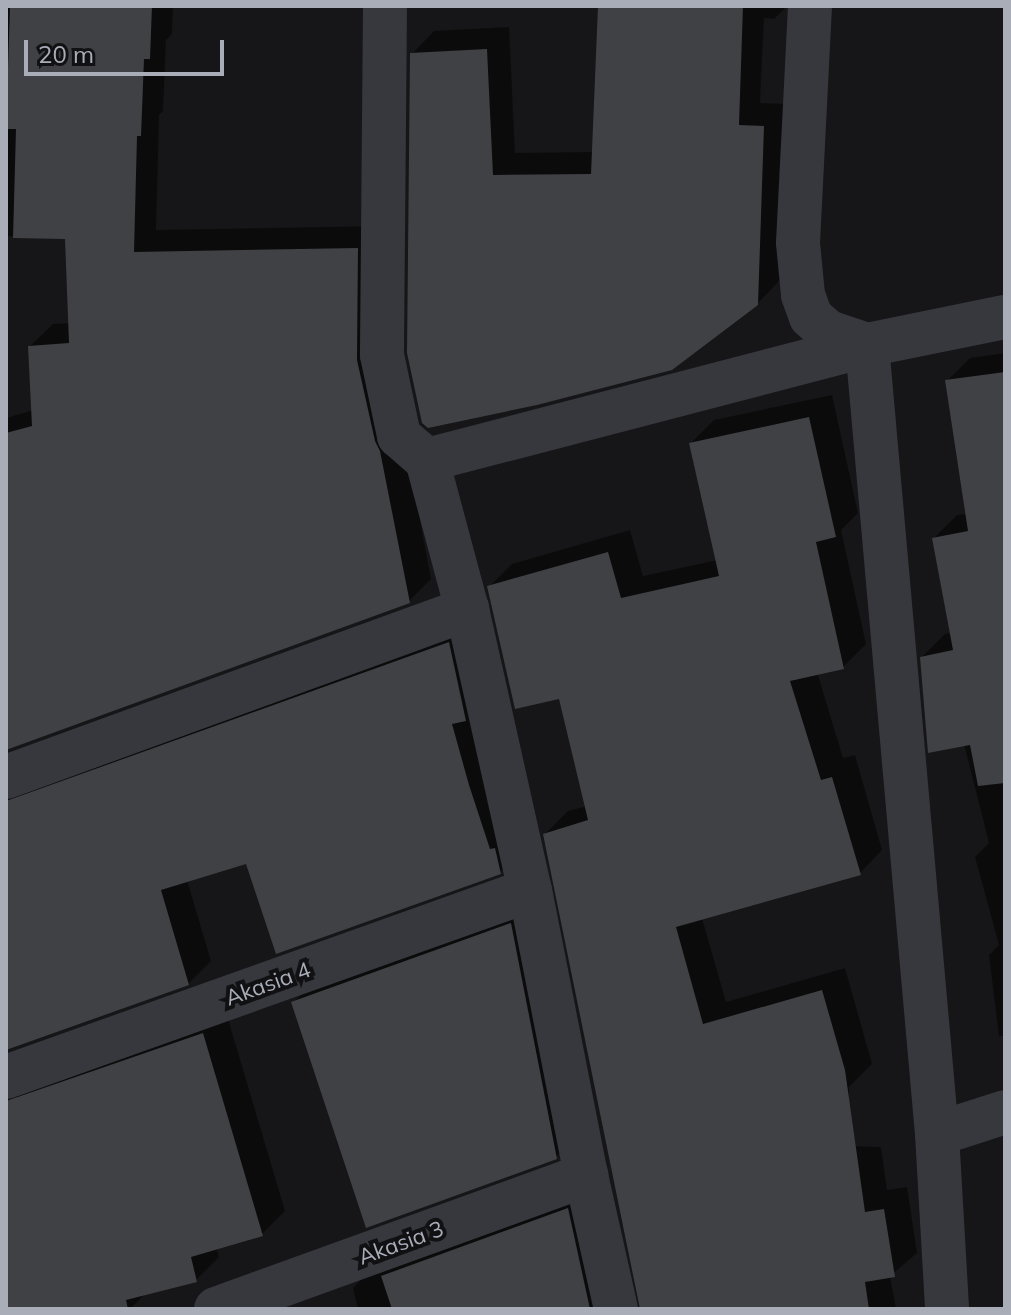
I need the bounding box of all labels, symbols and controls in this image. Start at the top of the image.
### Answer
scale bar [28,24,228,74]
text: 20 m [38,39,94,69]
street label: Akasia 4 [222,956,314,1012]
street label: Akasia 3 [355,1215,447,1271]

